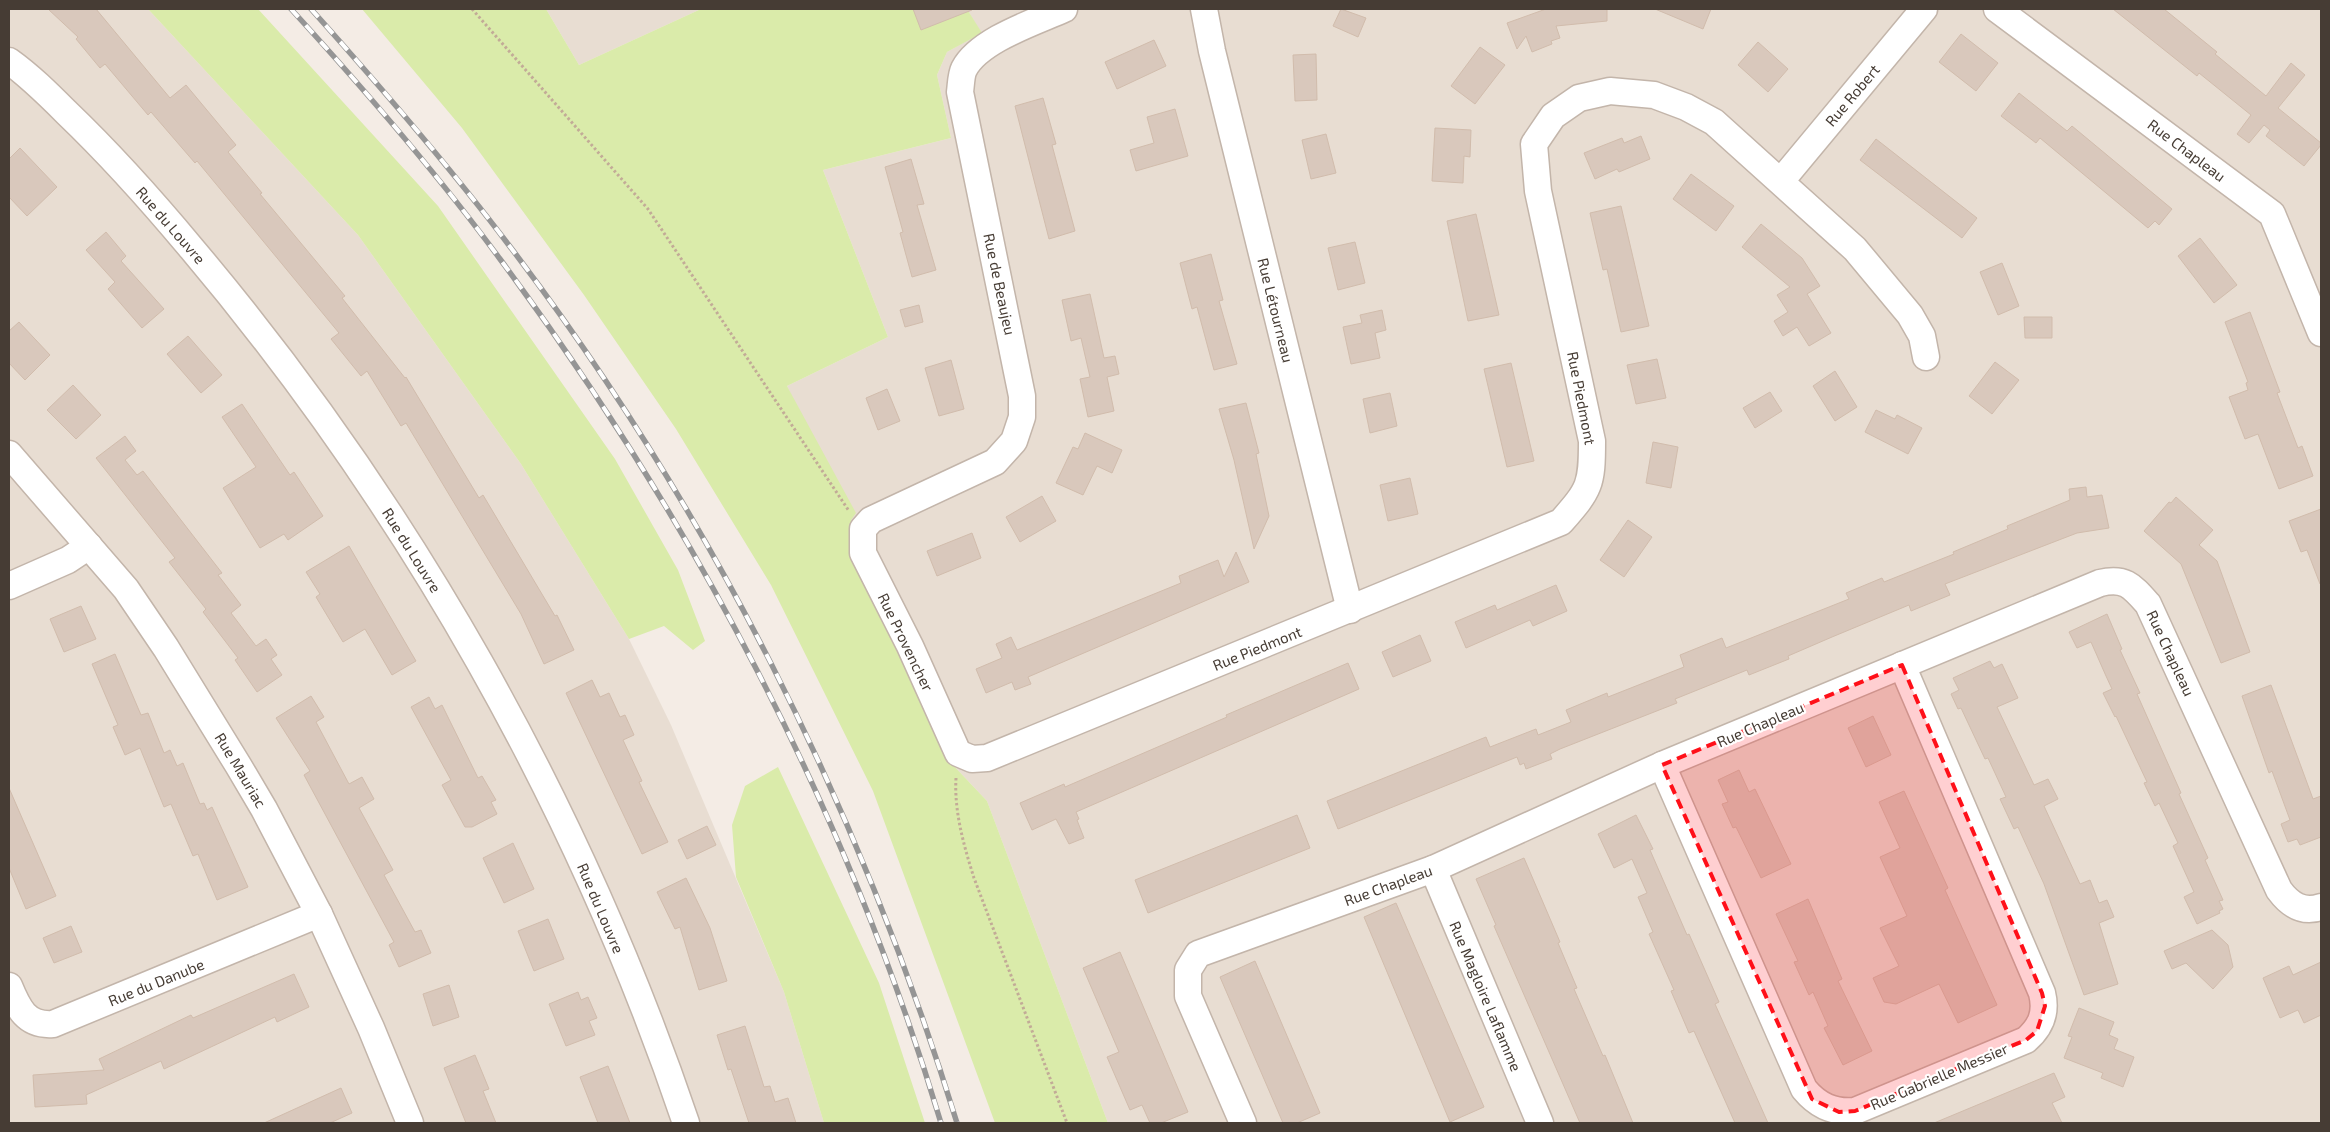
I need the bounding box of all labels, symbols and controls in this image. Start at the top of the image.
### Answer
street label: Rue Robert [1821,60,1883,130]
street label: Rue Chapleau [2145,115,2229,185]
street label: Rue du Louvre [133,183,209,267]
street label: Rue de Beaujeu [979,231,1020,337]
street label: Rue Létourneau [1254,256,1298,364]
street label: Rue Piedmont [1564,350,1600,446]
street label: Rue du Louvre [379,504,445,596]
street label: Rue Provencher [874,590,938,694]
street label: Rue Chapleau [2143,607,2199,699]
street label: Rue Piedmont [1210,622,1304,674]
street label: Rue Chapleau [1714,698,1806,750]
street label: Rue Mauriac [212,729,270,811]
street label: Rue du Louvre [574,860,628,956]
street label: Rue Chapleau [1341,861,1435,909]
street label: Rue Magloire Laflamme [1446,918,1526,1074]
street label: Rue du Danube [105,955,207,1009]
street label: Rue Gabrielle Messier [1867,1039,2011,1113]

